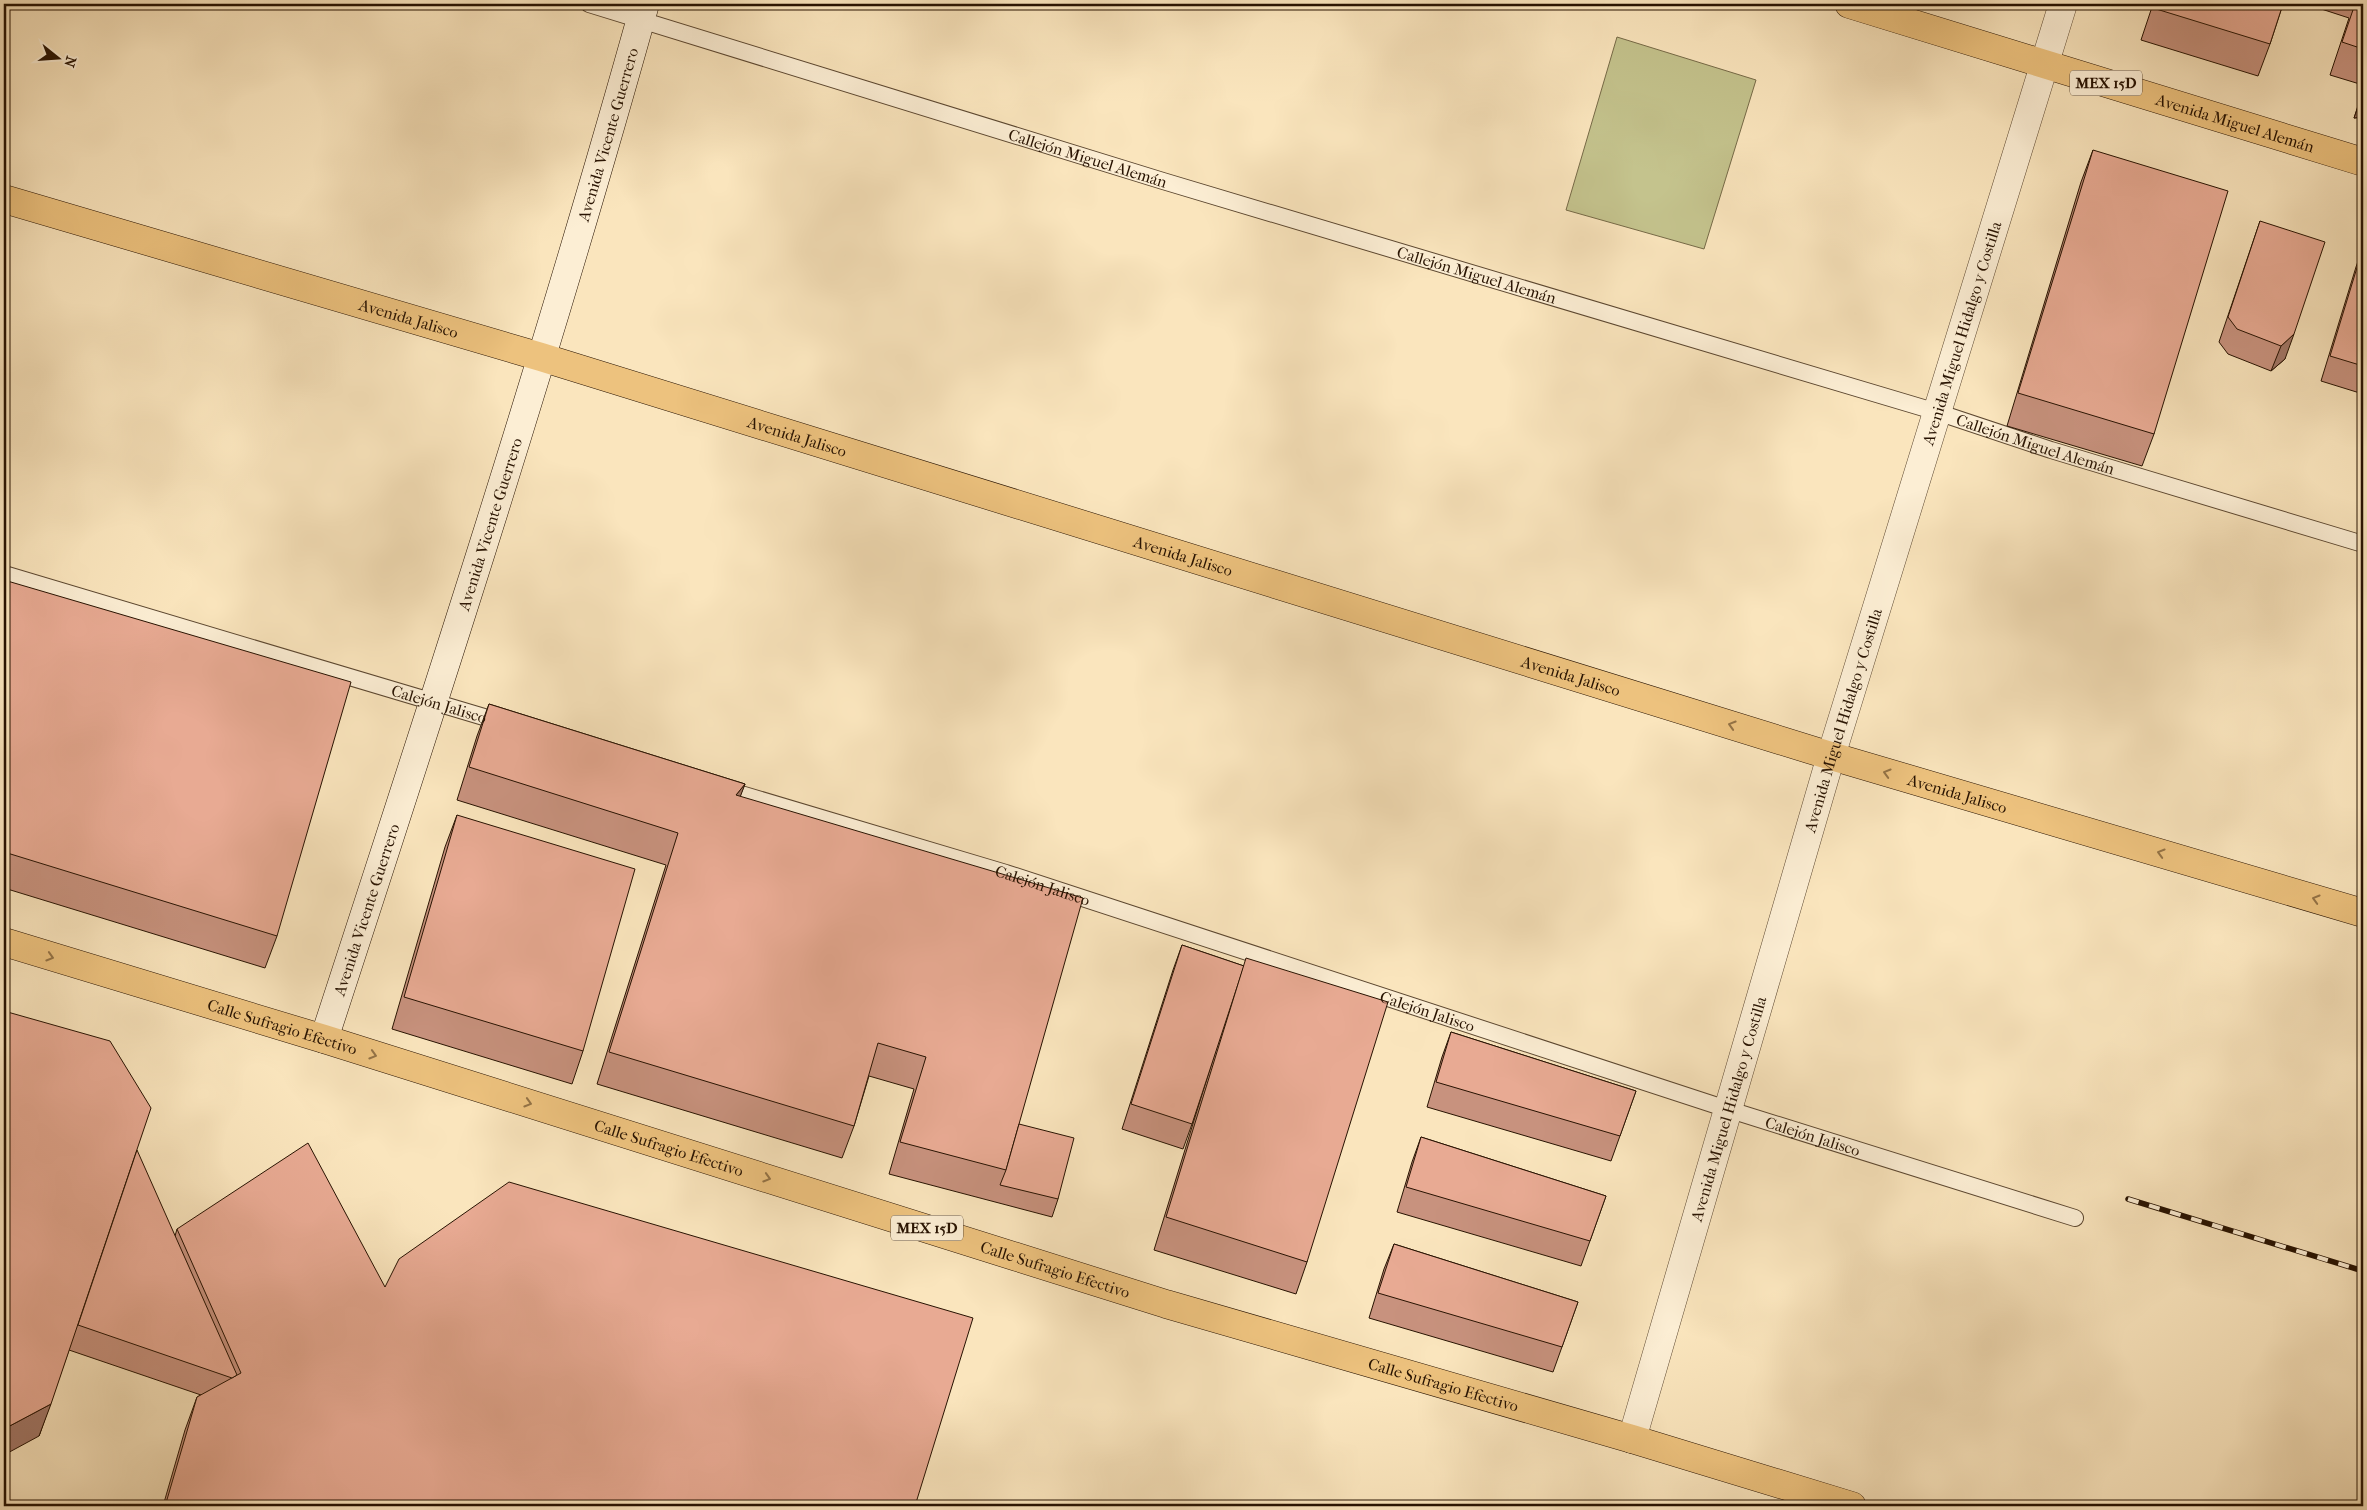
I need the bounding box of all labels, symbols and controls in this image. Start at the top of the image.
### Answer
north arrow [32,32,82,82]
street label: Avenida Vicente Guerrero [574,46,642,225]
text: N [60,54,80,70]
road number: MEX 15D [2070,70,2142,96]
street label: Avenida Miguel Alemán [2153,90,2317,157]
street label: Callejón Miguel Alemán [1006,125,1170,192]
street label: Avenida Miguel Hidalgo y Costilla [1918,218,2006,448]
street label: Callejón Miguel Alemán [1395,242,1559,308]
street label: Avenida Jalisco [356,295,461,342]
street label: Callejón Miguel Alemán [1954,410,2117,479]
street label: Avenida Jalisco [744,412,849,461]
street label: Avenida Vicente Guerrero [454,436,526,614]
street label: Avenida Jalisco [1130,532,1235,580]
street label: Avenida Miguel Hidalgo y Costilla [1800,605,1886,836]
street label: Avenida Jalisco [1518,652,1623,700]
street label: Calejón Jalisco [389,681,489,727]
one-way arrow [1728,721,1736,731]
one-way arrow [1884,768,1892,778]
street label: Avenida Jalisco [1905,770,2009,817]
street label: Avenida Vicente Guerrero [329,821,403,999]
one-way arrow [2156,848,2165,859]
street label: Calejón Jalisco [993,861,1092,910]
one-way arrow [2313,894,2321,904]
one-way arrow [46,951,54,961]
street label: Calejón Jalisco [1378,987,1477,1036]
street label: Avenida Miguel Hidalgo y Costilla [1687,994,1771,1224]
street label: Calle Sufragio Efectivo [205,995,360,1059]
one-way arrow [369,1049,377,1059]
one-way arrow [524,1098,532,1108]
street label: Calejón Jalisco [1763,1113,1863,1160]
street label: Calle Sufragio Efectivo [592,1116,746,1180]
one-way arrow [762,1173,771,1183]
road number: MEX 15D [891,1216,963,1240]
street label: Calle Sufragio Efectivo [978,1237,1132,1302]
street label: Calle Sufragio Efectivo [1366,1354,1521,1416]

